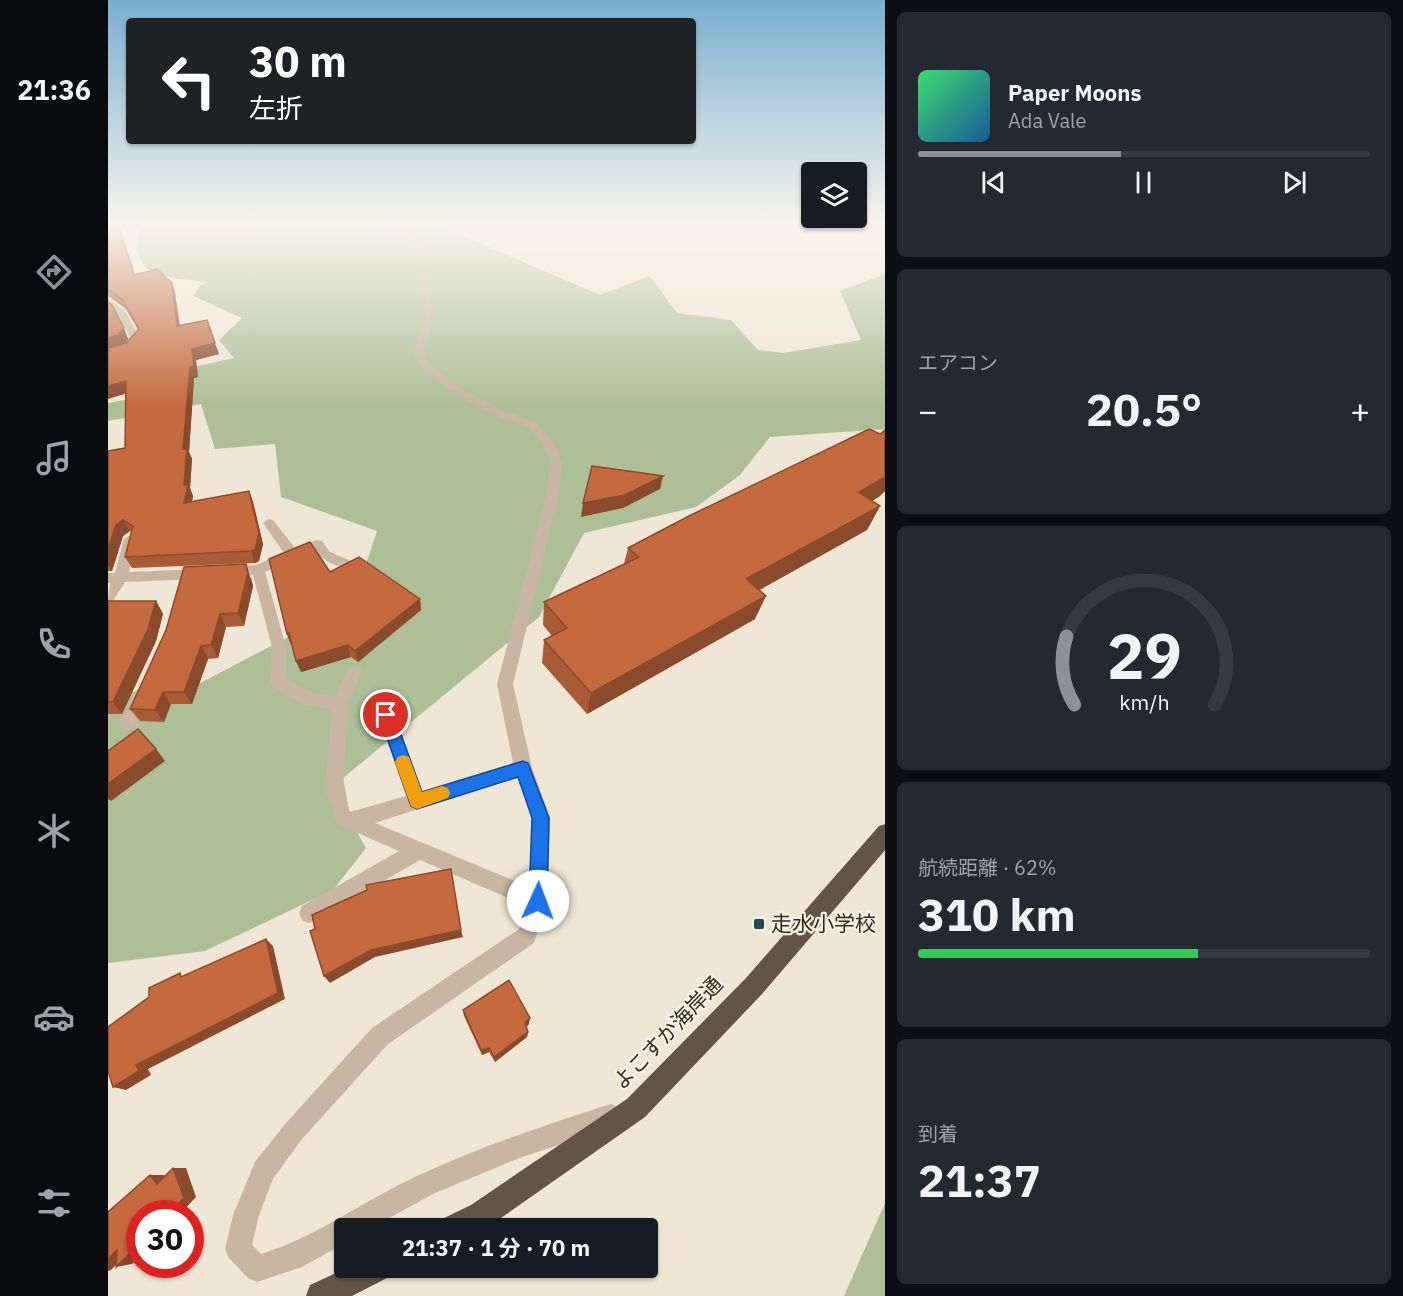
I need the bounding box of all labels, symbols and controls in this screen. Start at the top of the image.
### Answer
text: 30 m [249,34,347,89]
icon: left [150,42,228,120]
text: 21:36 [17,72,91,107]
text: Paper Moons [1008,78,1141,107]
text: 左折 [249,90,303,125]
text: Ada Vale [1008,107,1087,134]
map controls [801,162,867,228]
button: layers [801,162,867,228]
icon: previous [977,166,1010,199]
icon: pause [1127,166,1160,199]
icon: next [1278,166,1311,199]
icon: directions [33,251,75,293]
text: エアコン [918,349,998,376]
text: 20.5° [1086,380,1202,438]
text: − [918,389,938,432]
text: + [1350,389,1370,432]
icon: music [33,437,75,479]
text: 29 [1107,615,1181,696]
icon: phone [33,623,75,665]
text: km/h [1119,688,1169,716]
pin [360,689,411,740]
icon: arrive [369,698,402,731]
icon: climate [33,810,75,852]
text: 航続距離 · 62% [918,854,1057,881]
position arrow [506,869,570,933]
text: 310 km [918,885,1076,943]
place label: 走水小学校 [771,909,876,937]
marker: 走水小学校 [752,917,766,931]
street label: よこすか海岸通 [606,970,728,1095]
icon: car [33,996,75,1038]
text: 到着 [918,1120,958,1147]
text: 21:37 [918,1151,1041,1209]
icon: filters [33,1182,75,1224]
speed limit sign: 30 [126,1200,204,1278]
text: 21:37 · 1 分 · 70 m [402,1233,590,1262]

